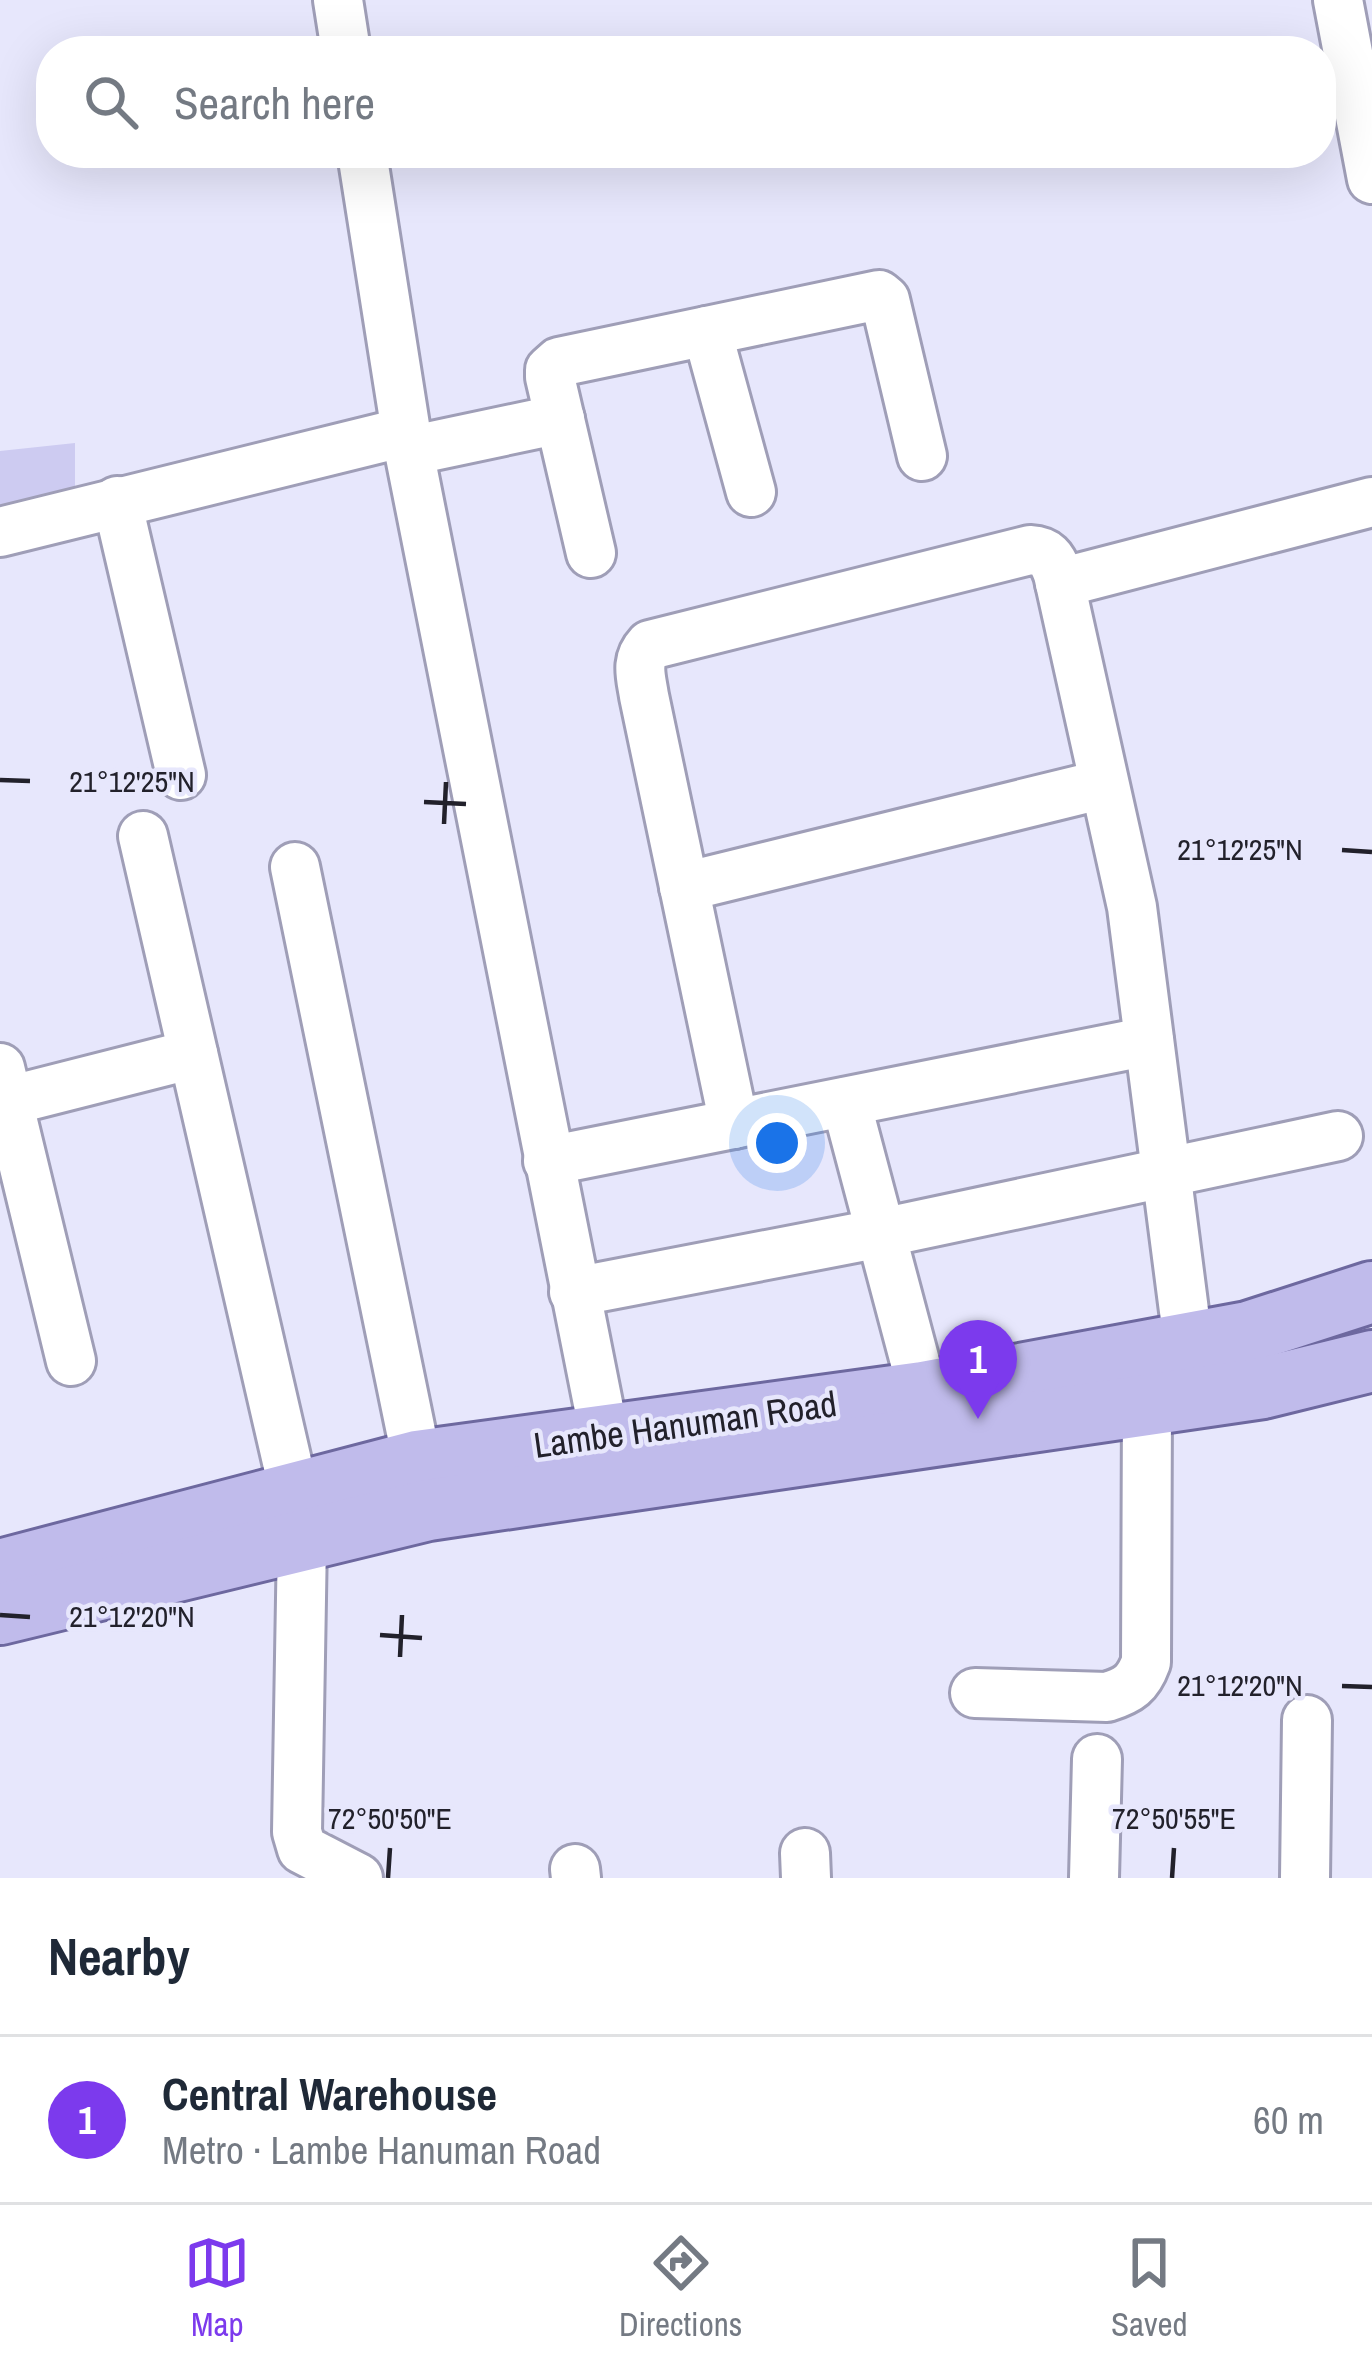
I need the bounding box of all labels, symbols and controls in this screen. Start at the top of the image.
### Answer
search box [36,36,1336,168]
icon: search [78,69,144,135]
text: Search here [174,72,375,133]
text: 21°12'25"N [69,761,195,801]
text: 21°12'25"N [1177,829,1303,869]
your location [747,1113,807,1173]
pin: 1 [939,1320,1017,1419]
street label: Lambe Hanuman Road [531,1379,839,1469]
text: 21°12'20"N [69,1596,195,1636]
text: 21°12'20"N [1177,1665,1303,1705]
text: 72°50'50"E [328,1798,452,1838]
text: 72°50'55"E [1112,1798,1236,1838]
text: Nearby [48,1922,190,1991]
text: Central Warehouse [162,2063,497,2124]
text: 1 [78,2094,96,2146]
text: 60 m [1253,2094,1324,2146]
text: Metro · Lambe Hanuman Road [162,2124,601,2176]
tab: Map [184,2230,250,2346]
tab: Directions [619,2230,742,2346]
tab: Saved [1111,2230,1188,2346]

